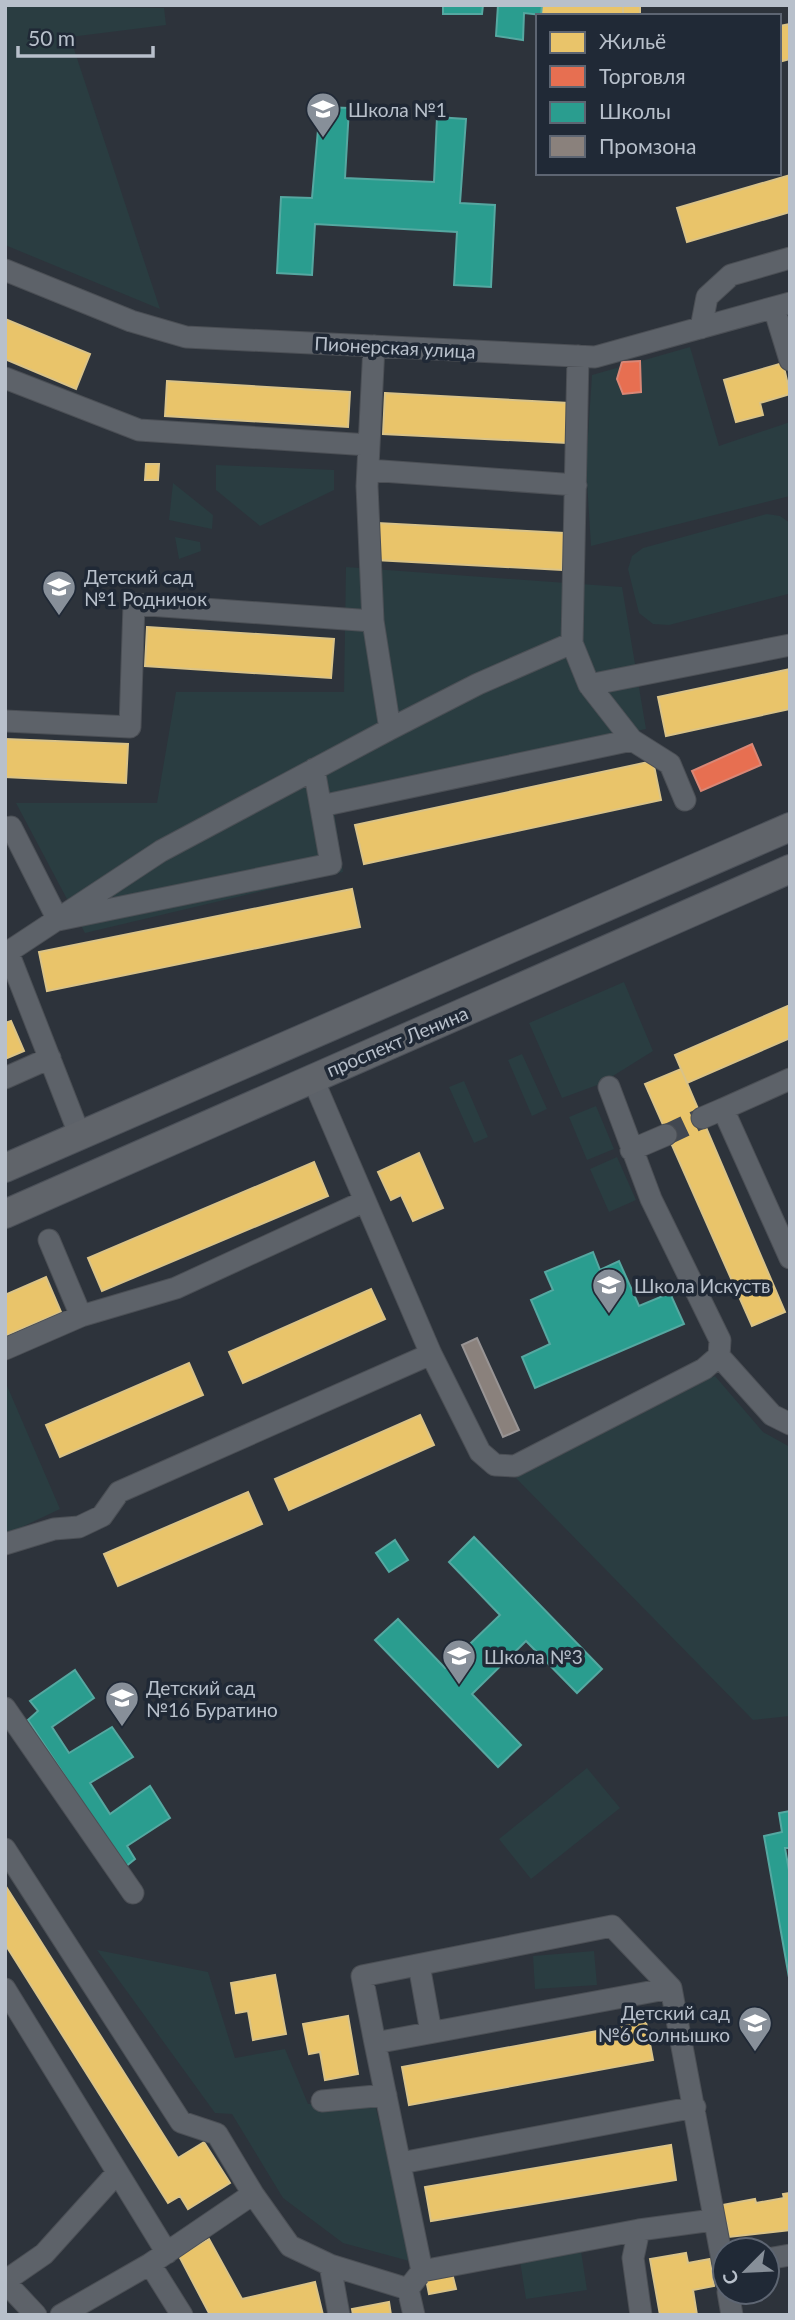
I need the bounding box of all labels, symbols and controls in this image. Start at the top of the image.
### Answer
scale bar [18,14,152,58]
legend [536,14,781,175]
text: 50 m [28,25,75,50]
text: Жильё [599,28,666,53]
text: Торговля [599,63,686,88]
school or university icon: Школа №1 [304,90,342,139]
place label: Школа №1 [348,98,447,121]
text: Школы [599,98,671,123]
text: Промзона [599,133,696,158]
street label: Пионерская улица [314,331,476,363]
place label: Детский сад №1 Родничок [84,565,207,610]
school or university icon: Детский сад №1 Родничок [40,568,78,617]
street label: проспект Ленина [323,1001,471,1081]
school or university icon: Школа Искуств [590,1266,628,1315]
place label: Школа Искуств [634,1274,770,1297]
school or university icon: Школа №3 [440,1637,478,1686]
place label: Школа №3 [484,1645,583,1668]
place label: Детский сад №16 Буратино [146,1676,278,1721]
school or university icon: Детский сад №16 Буратино [103,1679,141,1728]
place label: Детский сад №6 Солнышко [598,2001,730,2046]
school or university icon: Детский сад №6 Солнышко [736,2004,774,2053]
north arrow [711,2236,781,2306]
text: С [717,2267,743,2289]

